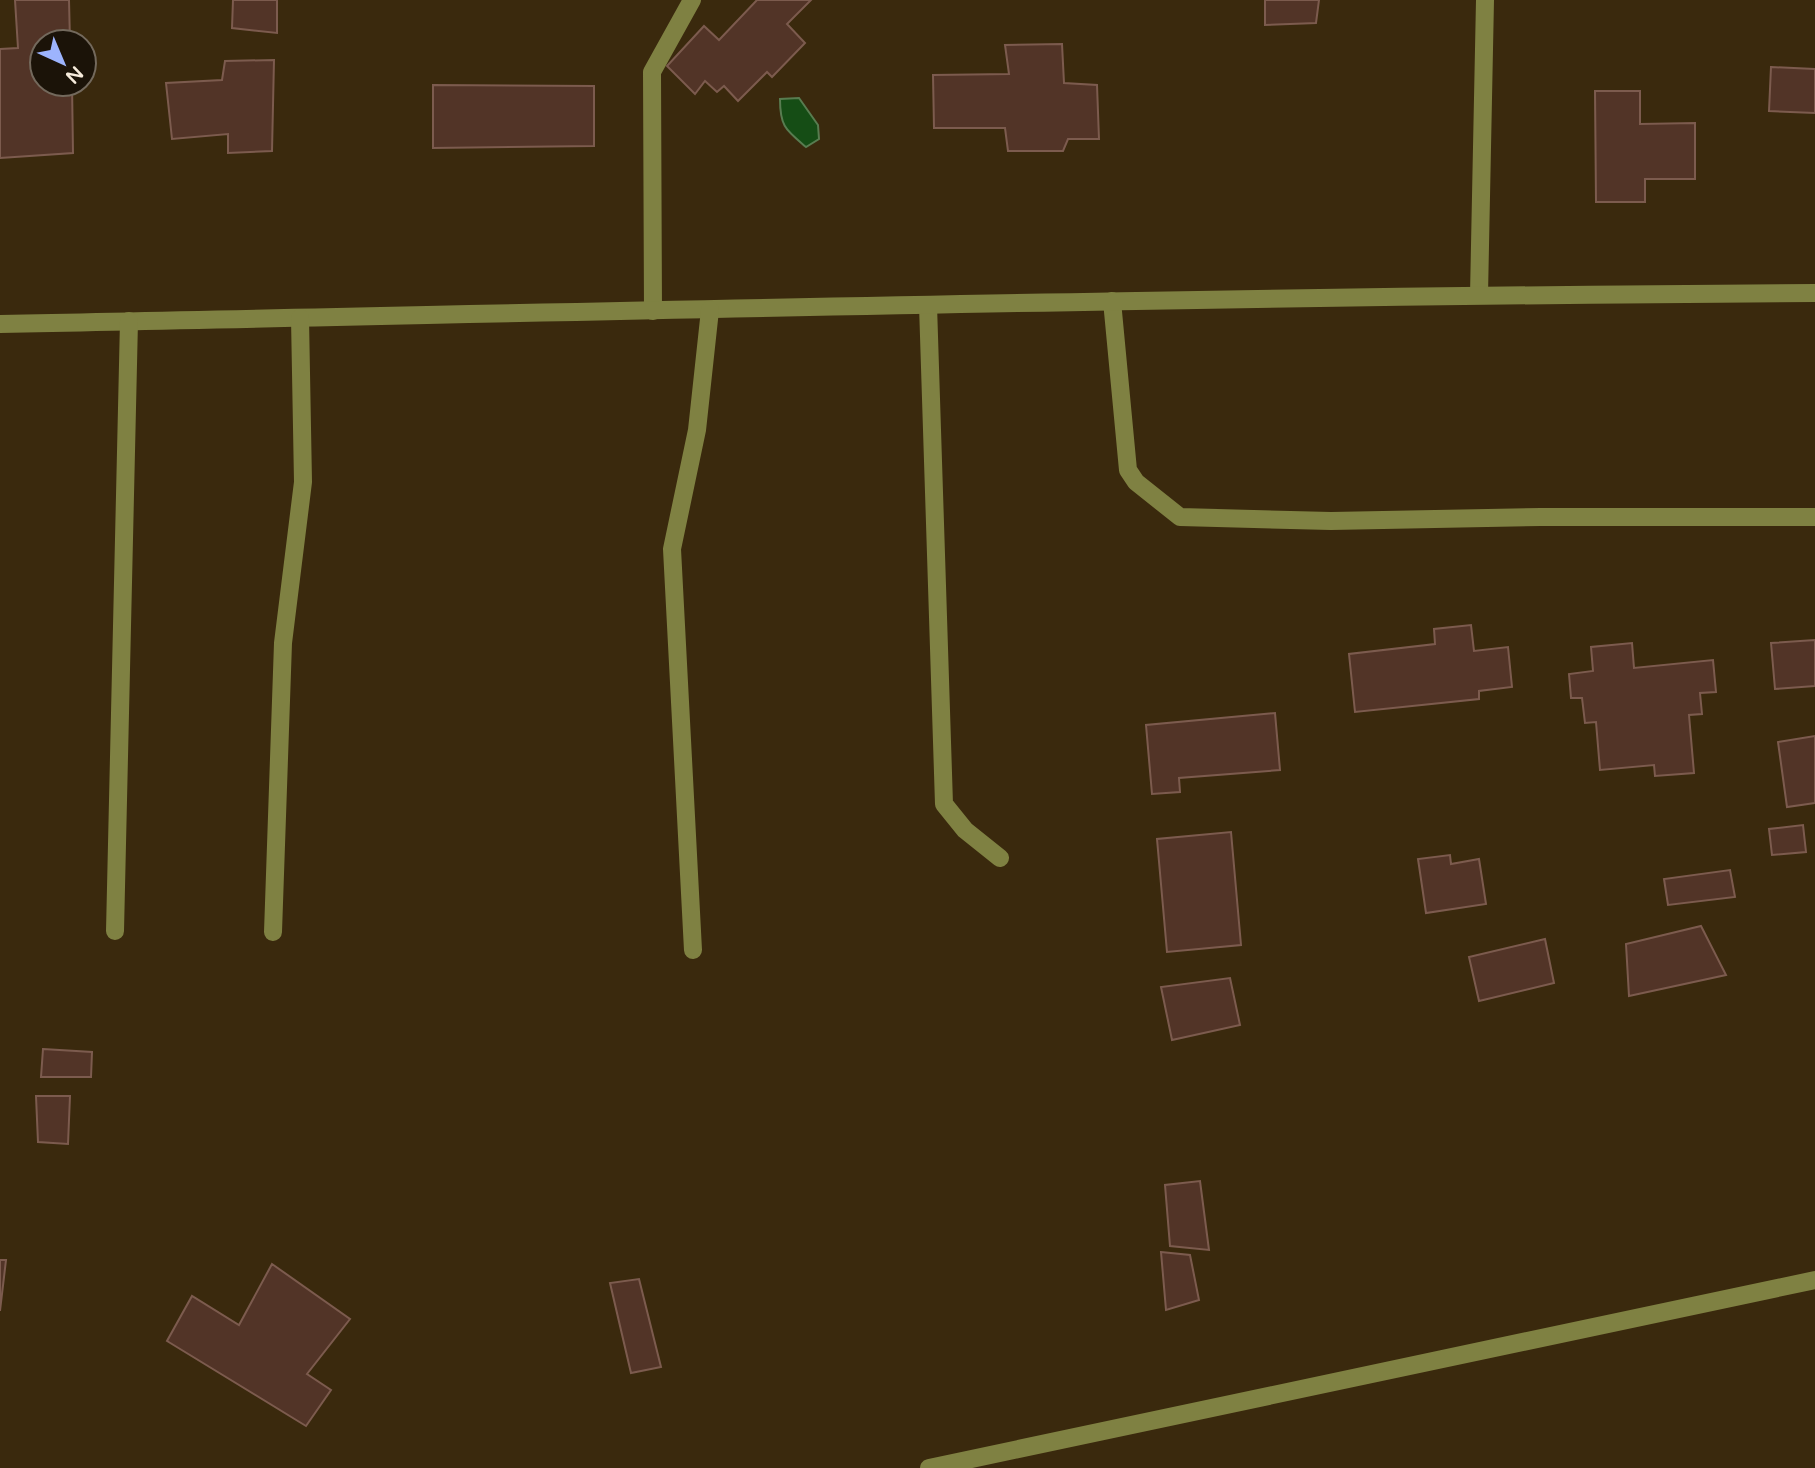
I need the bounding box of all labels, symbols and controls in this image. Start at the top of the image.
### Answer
north arrow [28,28,98,98]
text: N [61,61,87,88]

